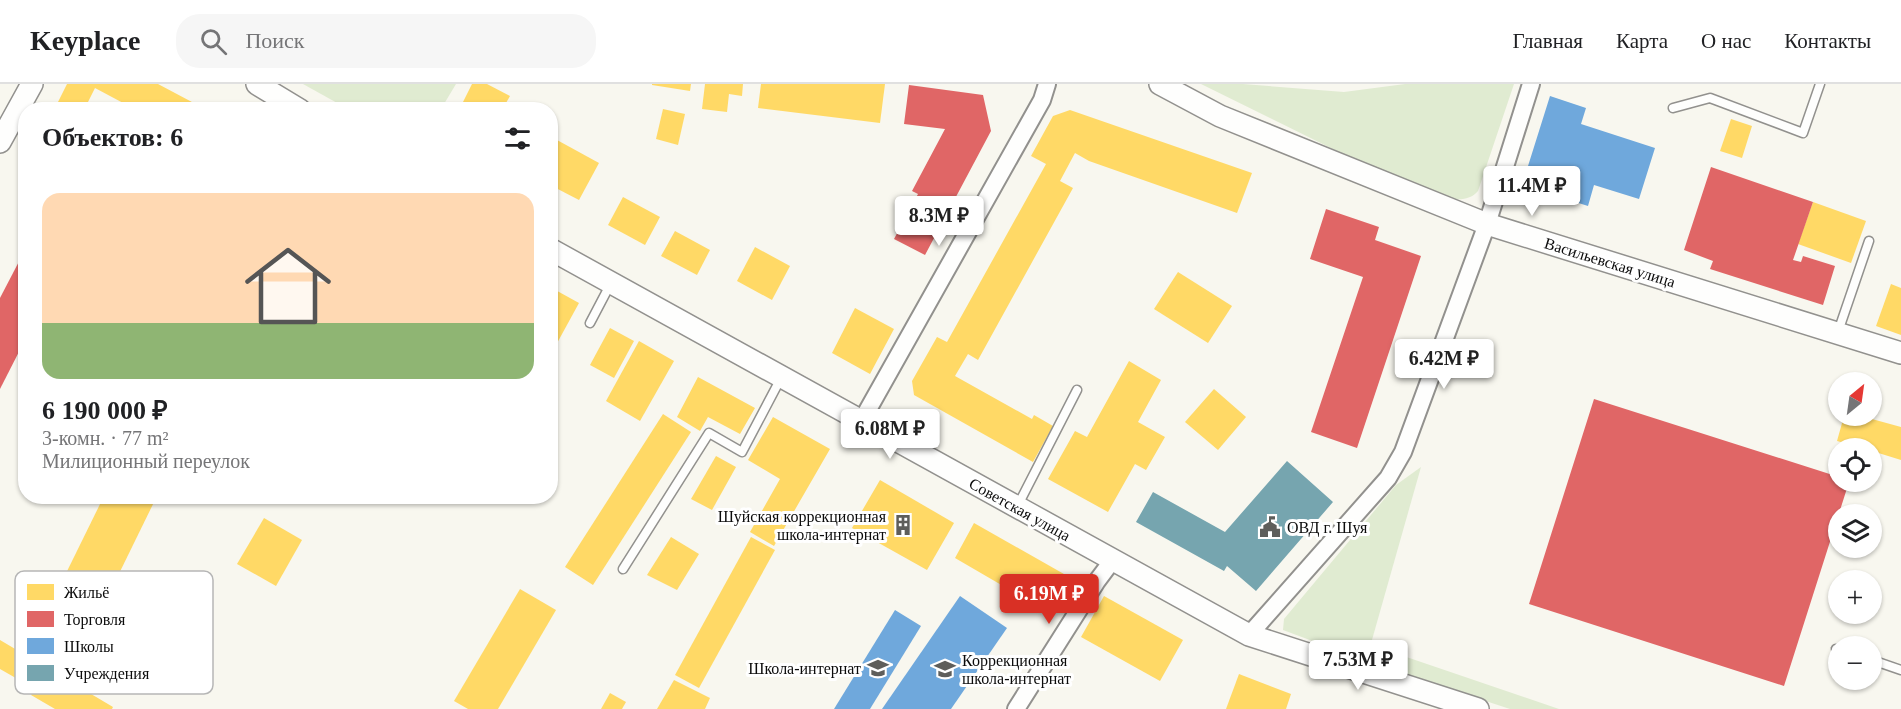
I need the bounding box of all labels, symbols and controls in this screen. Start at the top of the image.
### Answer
search box [176,14,596,68]
text: Keyplace [30,25,140,56]
icon: search [197,25,230,58]
text: Поиск [245,28,305,53]
text: Главная [1513,29,1583,53]
text: Карта [1616,29,1668,53]
text: О нас [1701,29,1751,53]
text: Контакты [1784,29,1871,53]
icon: filters [501,122,534,155]
text: Объектов: 6 [42,123,183,152]
pin: 11.4M ₽ [1477,166,1587,217]
text: 11.4M ₽ [1497,174,1567,196]
pin: 8.3M ₽ [890,196,988,247]
text: 8.3M ₽ [909,204,969,226]
icon: home [234,232,342,340]
street label: Васильевская улица [1542,234,1677,291]
pin: 6.42M ₽ [1389,339,1499,390]
text: 6.42M ₽ [1409,347,1479,369]
north arrow [1828,372,1882,426]
map controls [1828,372,1882,690]
text: 6 190 000 ₽ [42,396,168,425]
pin: 6.08M ₽ [835,409,945,460]
text: 6.08M ₽ [855,417,925,439]
text: 3-комн. · 77 m² [42,427,169,449]
button: locate [1828,438,1882,492]
text: Милиционный переулок [42,450,250,472]
street label: Советская улица [966,475,1073,545]
button: layers [1828,504,1882,558]
place label: Шуйская коррекционная школа-интернат [718,508,887,544]
building icon: Шуйская коррекционная школа-интернат [891,513,915,537]
public building icon: ОВД г. Шуя [1258,515,1282,539]
place label: ОВД г. Шуя [1287,519,1368,537]
button: + [1828,570,1882,624]
legend [15,571,213,694]
pin: 6.19M ₽ [994,574,1104,625]
text: 6.19M ₽ [1014,582,1084,604]
text: Жильё [64,584,109,601]
text: Торговля [64,611,126,629]
button: − [1828,636,1882,690]
text: Школы [64,638,114,655]
pin: 7.53M ₽ [1303,640,1413,691]
text: 7.53M ₽ [1323,648,1393,670]
place label: Коррекционная школа-интернат [962,652,1071,688]
school or university icon: Школа-интернат [866,656,890,680]
school or university icon: Коррекционная школа-интернат [933,657,957,681]
place label: Школа-интернат [748,660,861,678]
text: Учреждения [64,665,150,683]

